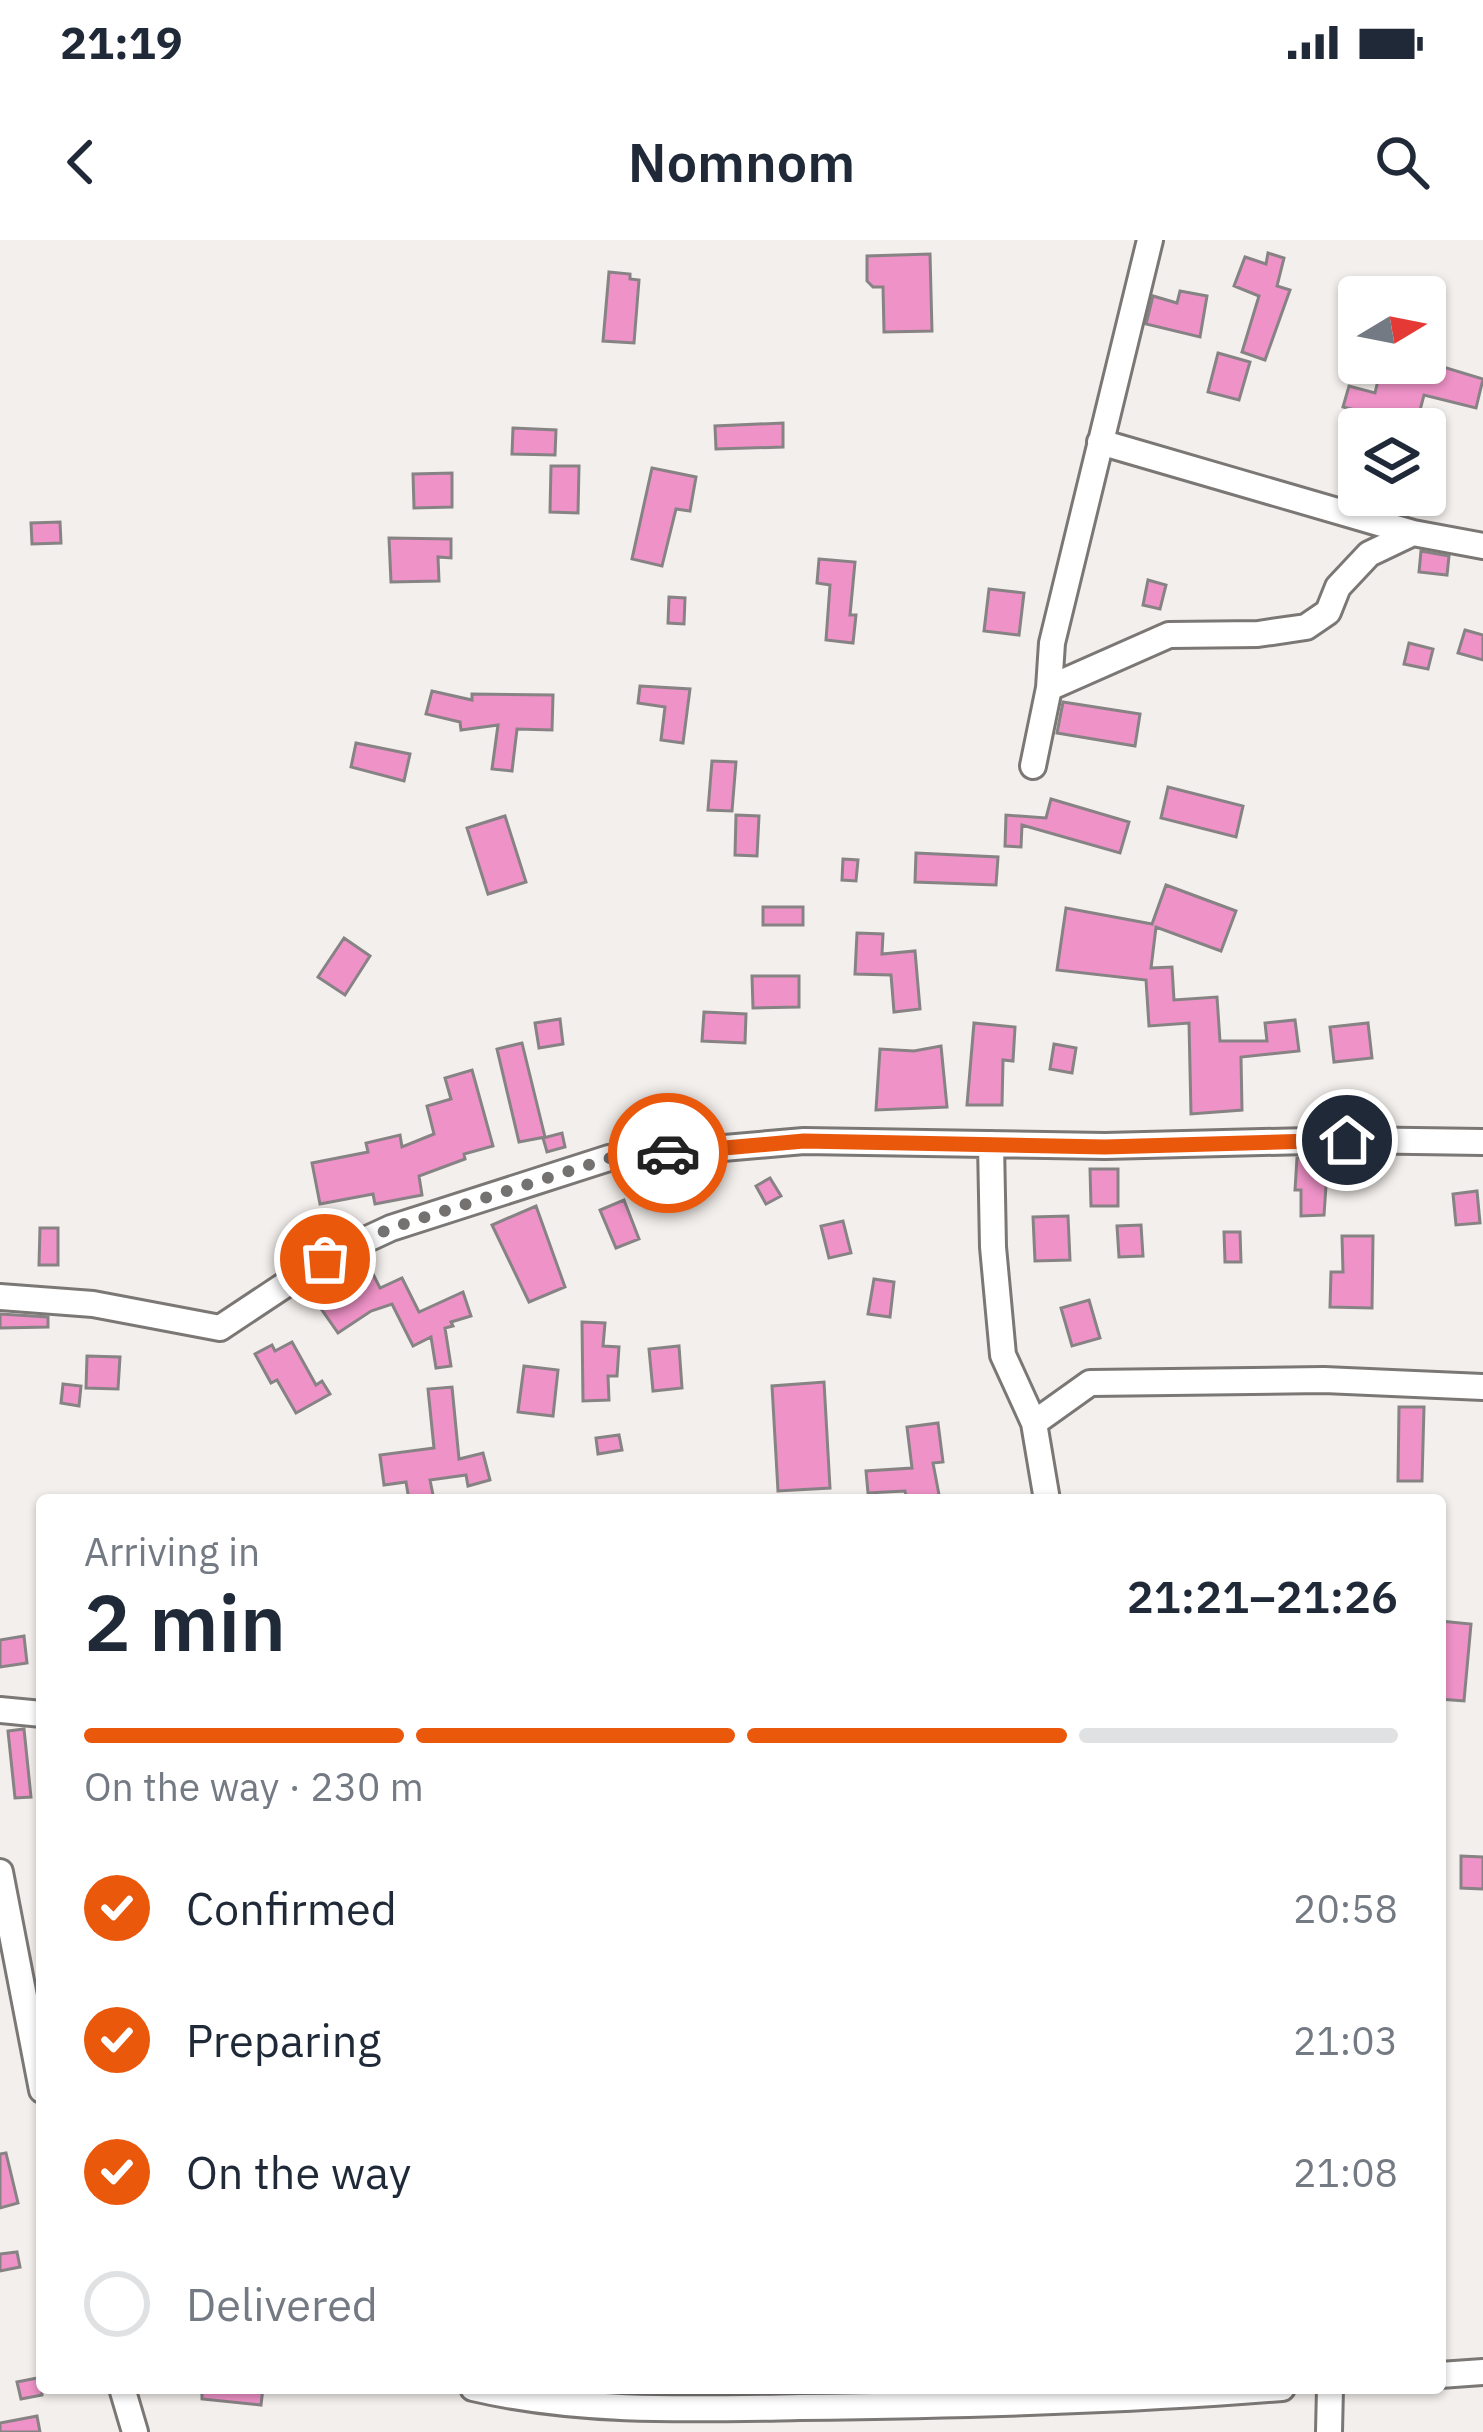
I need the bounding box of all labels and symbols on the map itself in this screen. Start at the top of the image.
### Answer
north arrow [1338,276,1446,384]
pin [1296,1089,1398,1191]
courier [608,1093,728,1213]
pin [274,1208,376,1310]

